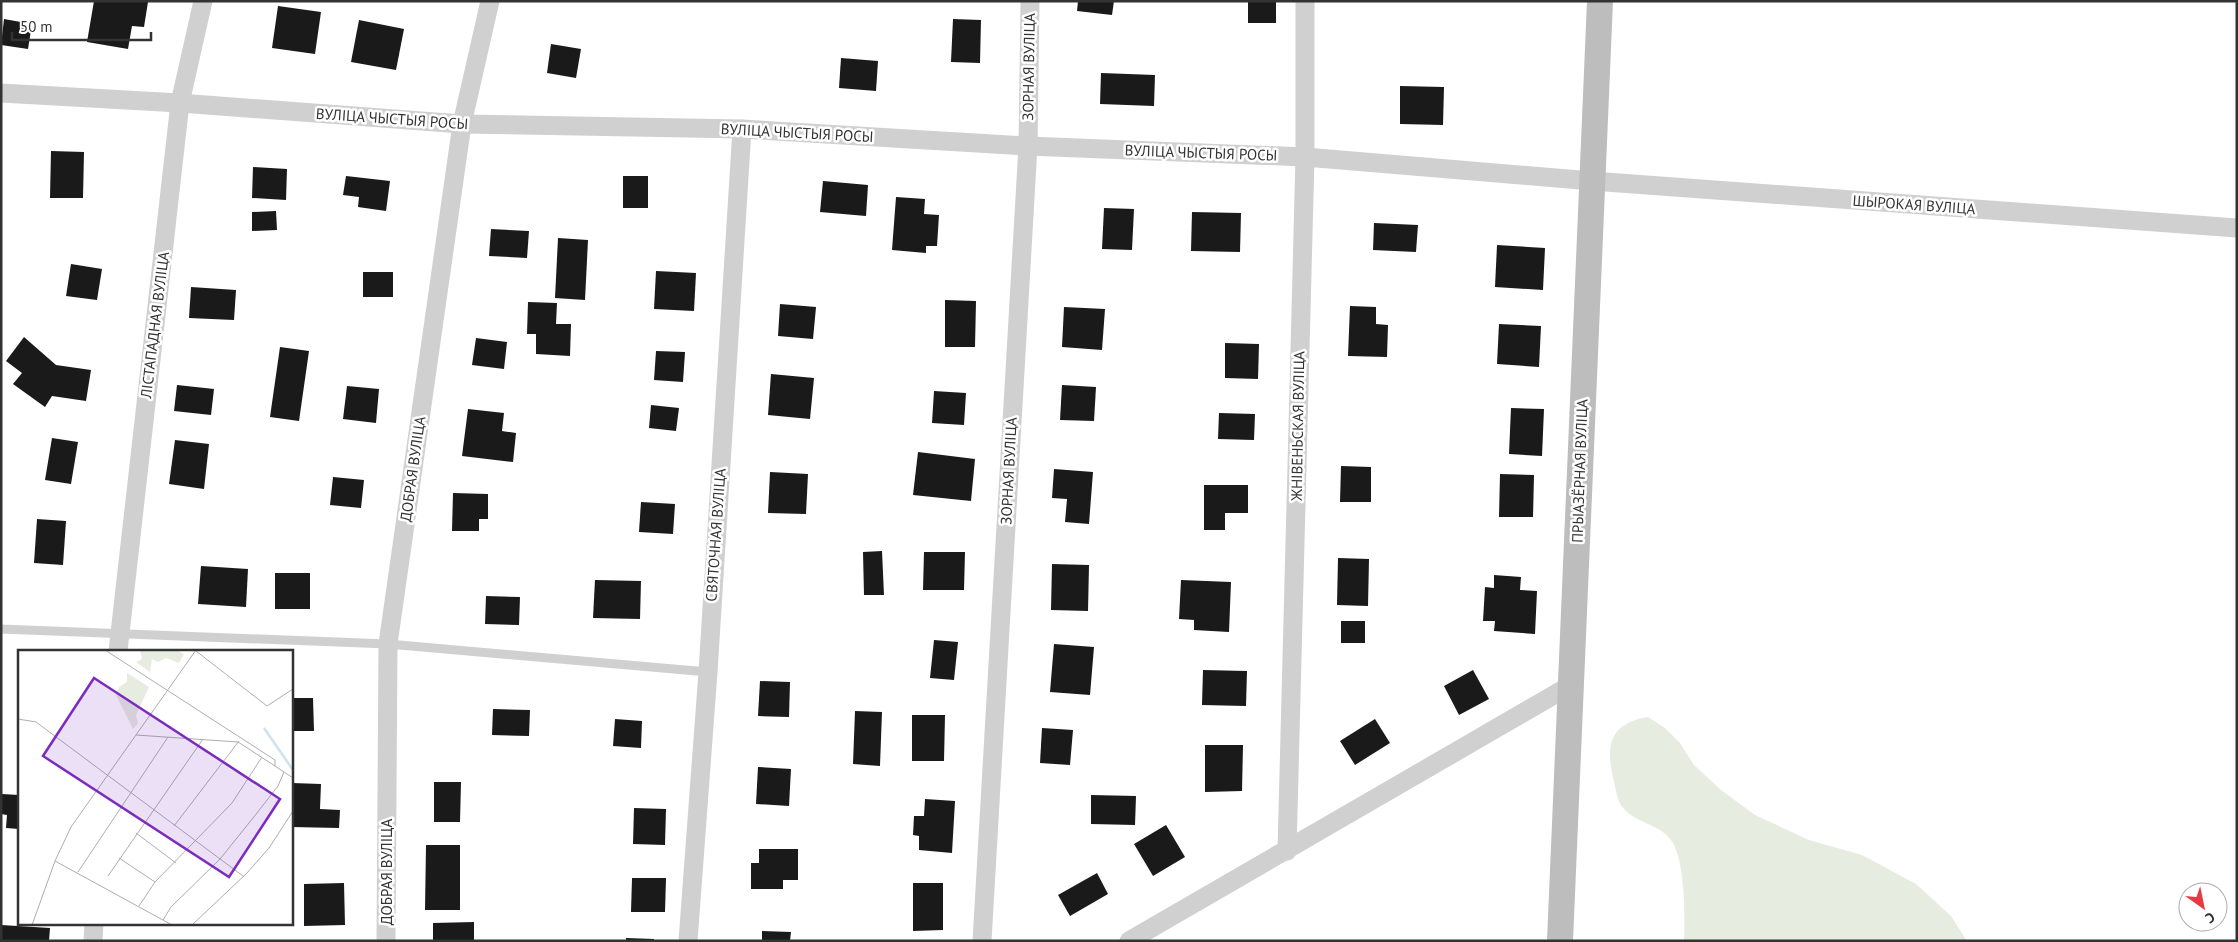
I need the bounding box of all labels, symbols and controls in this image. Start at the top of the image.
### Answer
scale bar [12,10,151,42]
street label: ЗОРНАЯ ВУЛІЦА [1018,13,1039,121]
text: 50 m [20,17,53,36]
street label: ВУЛІЦА ЧЫСТЫЯ РОСЫ [315,104,469,133]
street label: ВУЛІЦА ЧЫСТЫЯ РОСЫ [720,119,874,146]
street label: ВУЛІЦА ЧЫСТЫЯ РОСЫ [1124,140,1278,165]
street label: ШЫРОКАЯ ВУЛІЦА [1852,191,1976,218]
street label: ЛІСТАПАДНАЯ ВУЛІЦА [136,250,173,400]
street label: ЖНІВЕНЬСКАЯ ВУЛІЦА [1287,351,1308,502]
street label: ПРЫАЗЁРНАЯ ВУЛІЦА [1567,399,1592,543]
street label: ДОБРАЯ ВУЛІЦА [396,415,429,523]
street label: ЗОРНАЯ ВУЛІЦА [996,417,1021,525]
street label: СВЯТОЧНАЯ ВУЛІЦА [701,468,730,602]
inset map [18,650,292,924]
street label: ДОБРАЯ ВУЛІЦА [377,819,396,925]
north arrow [2178,882,2228,932]
text: С [2202,908,2218,928]

